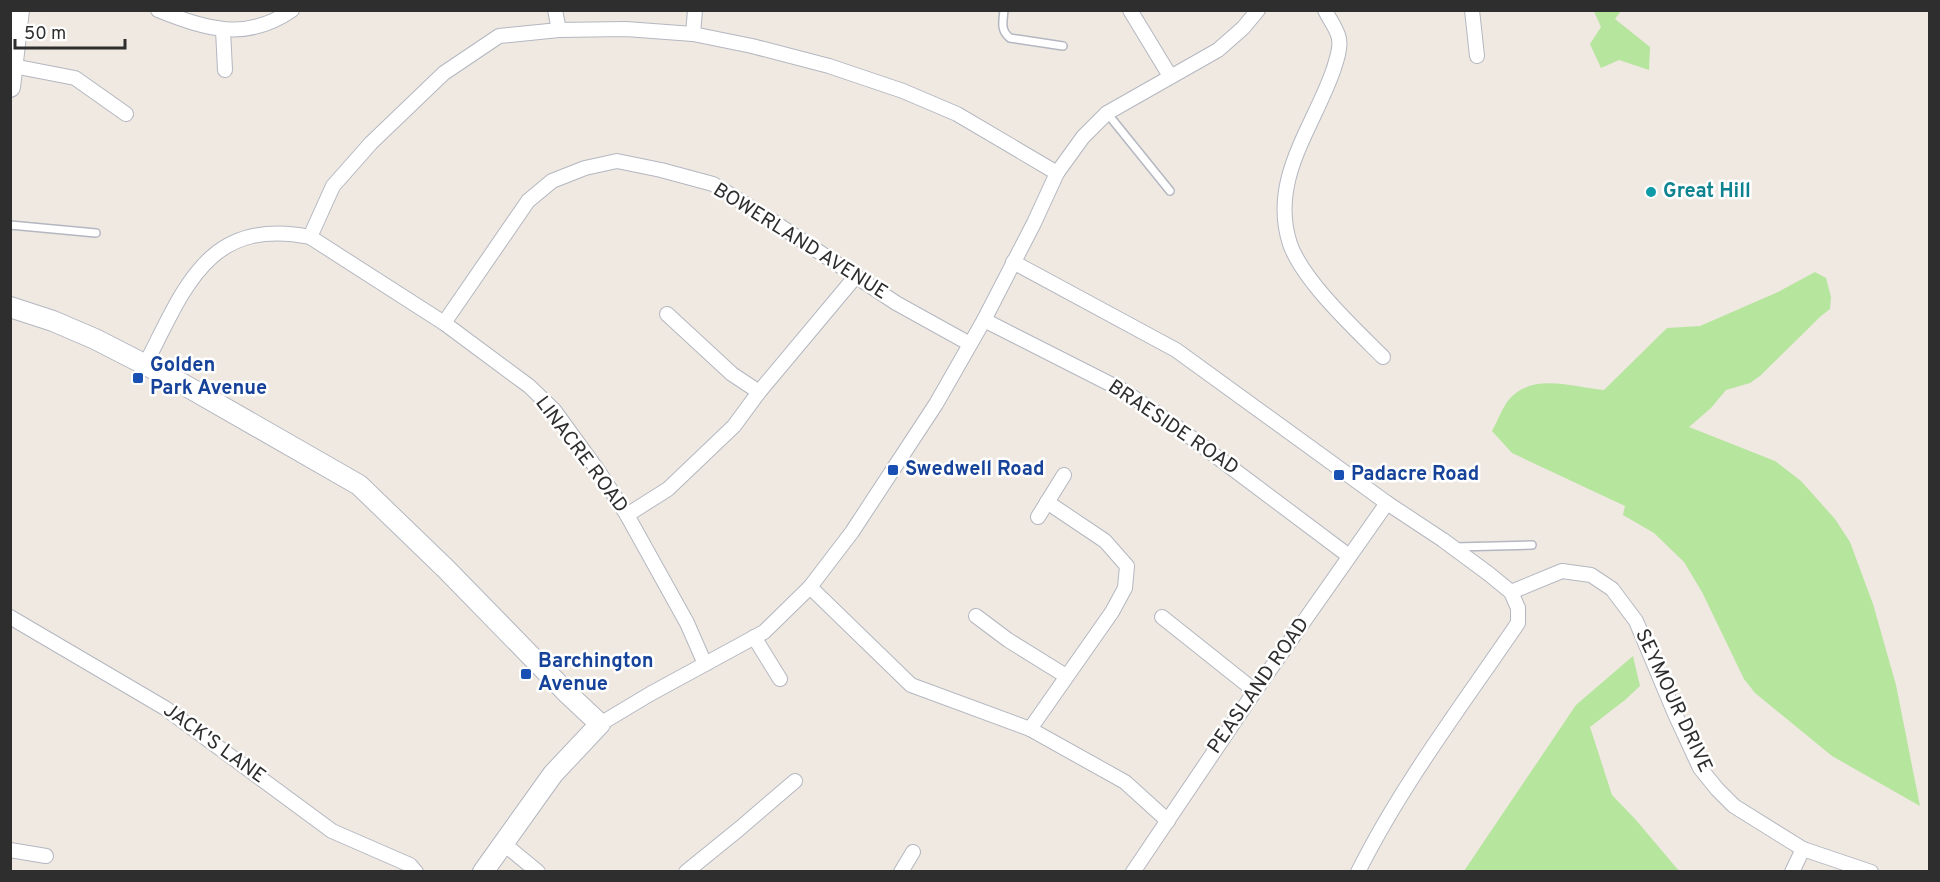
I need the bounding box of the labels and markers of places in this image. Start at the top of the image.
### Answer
place label: Great Hill [1663,179,1751,205]
marker: Great Hill [1644,185,1658,199]
place label: Golden Park Avenue [150,353,267,402]
marker: Golden Park Avenue [131,371,145,385]
place label: Swedwell Road [905,457,1044,483]
place label: Padacre Road [1351,462,1479,488]
marker: Swedwell Road [886,463,900,477]
marker: Padacre Road [1332,468,1346,482]
place label: Barchington Avenue [538,649,654,698]
marker: Barchington Avenue [519,667,533,681]

